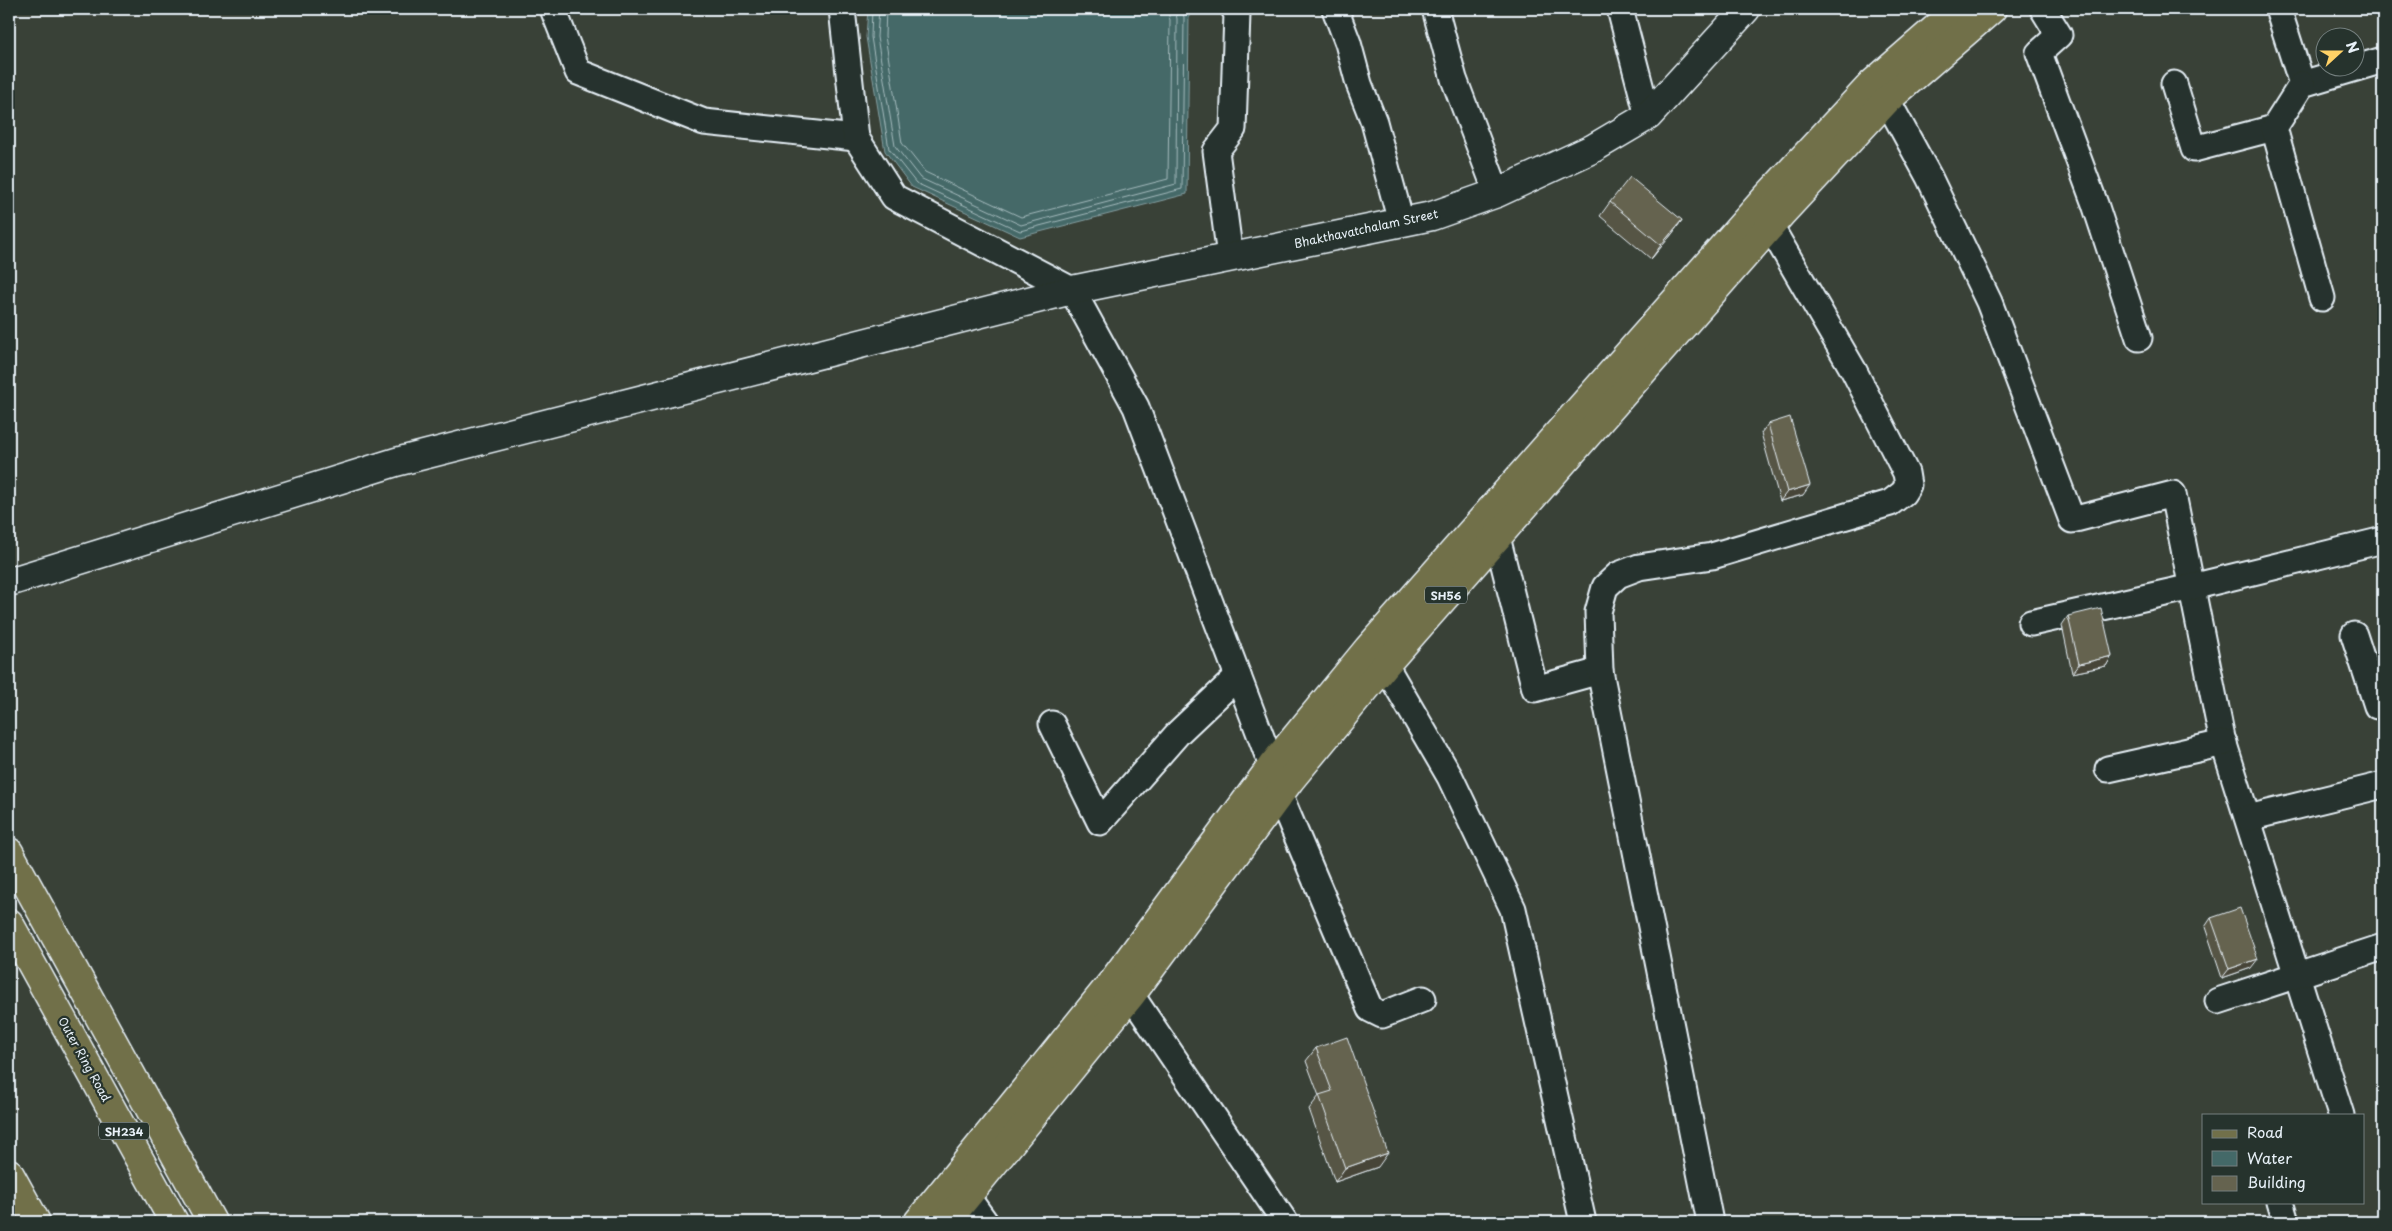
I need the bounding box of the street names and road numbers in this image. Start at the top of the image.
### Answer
street label: Bhakthavatchalam Street [1292,204,1440,252]
road number: SH56 [1425,586,1467,604]
street label: Outer Ring Road [54,1013,116,1105]
road number: SH234 [99,1122,149,1140]

